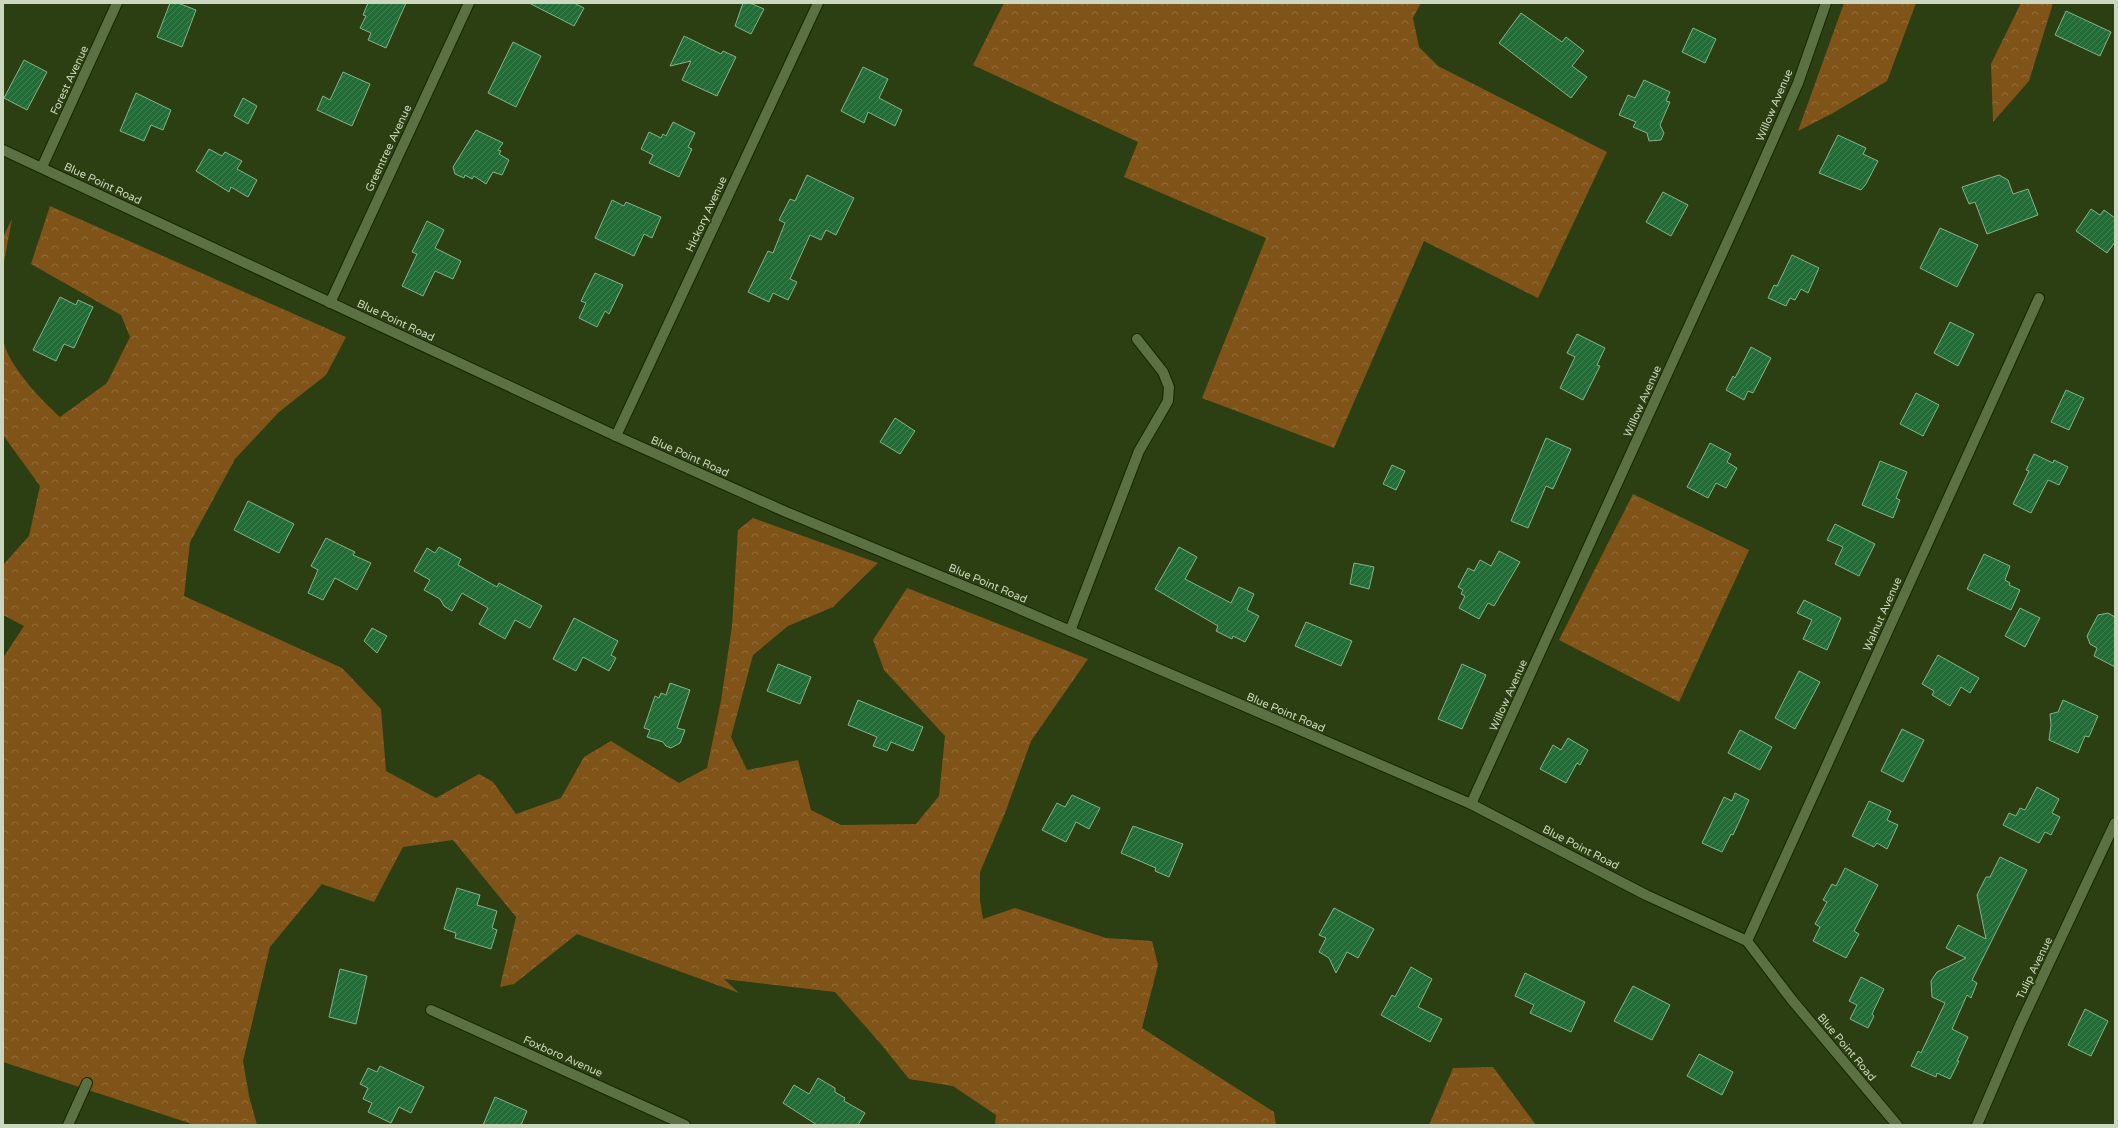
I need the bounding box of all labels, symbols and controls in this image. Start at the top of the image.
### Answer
street label: Forest Avenue [48,44,91,117]
street label: Willow Avenue [1753,67,1795,143]
street label: Greentree Avenue [363,103,414,194]
street label: Blue Point Road [62,160,144,207]
street label: Hickory Avenue [683,174,730,254]
street label: Blue Point Road [355,297,437,344]
street label: Willow Avenue [1621,363,1664,439]
street label: Blue Point Road [649,433,731,480]
street label: Blue Point Road [947,561,1029,606]
street label: Walnut Avenue [1860,575,1905,653]
street label: Willow Avenue [1487,657,1530,733]
street label: Blue Point Road [1245,690,1327,735]
street label: Blue Point Road [1540,823,1621,872]
street label: Tulip Avenue [2014,935,2055,1001]
street label: Blue Point Road [1815,1011,1879,1084]
street label: Foxboro Avenue [521,1033,604,1080]

